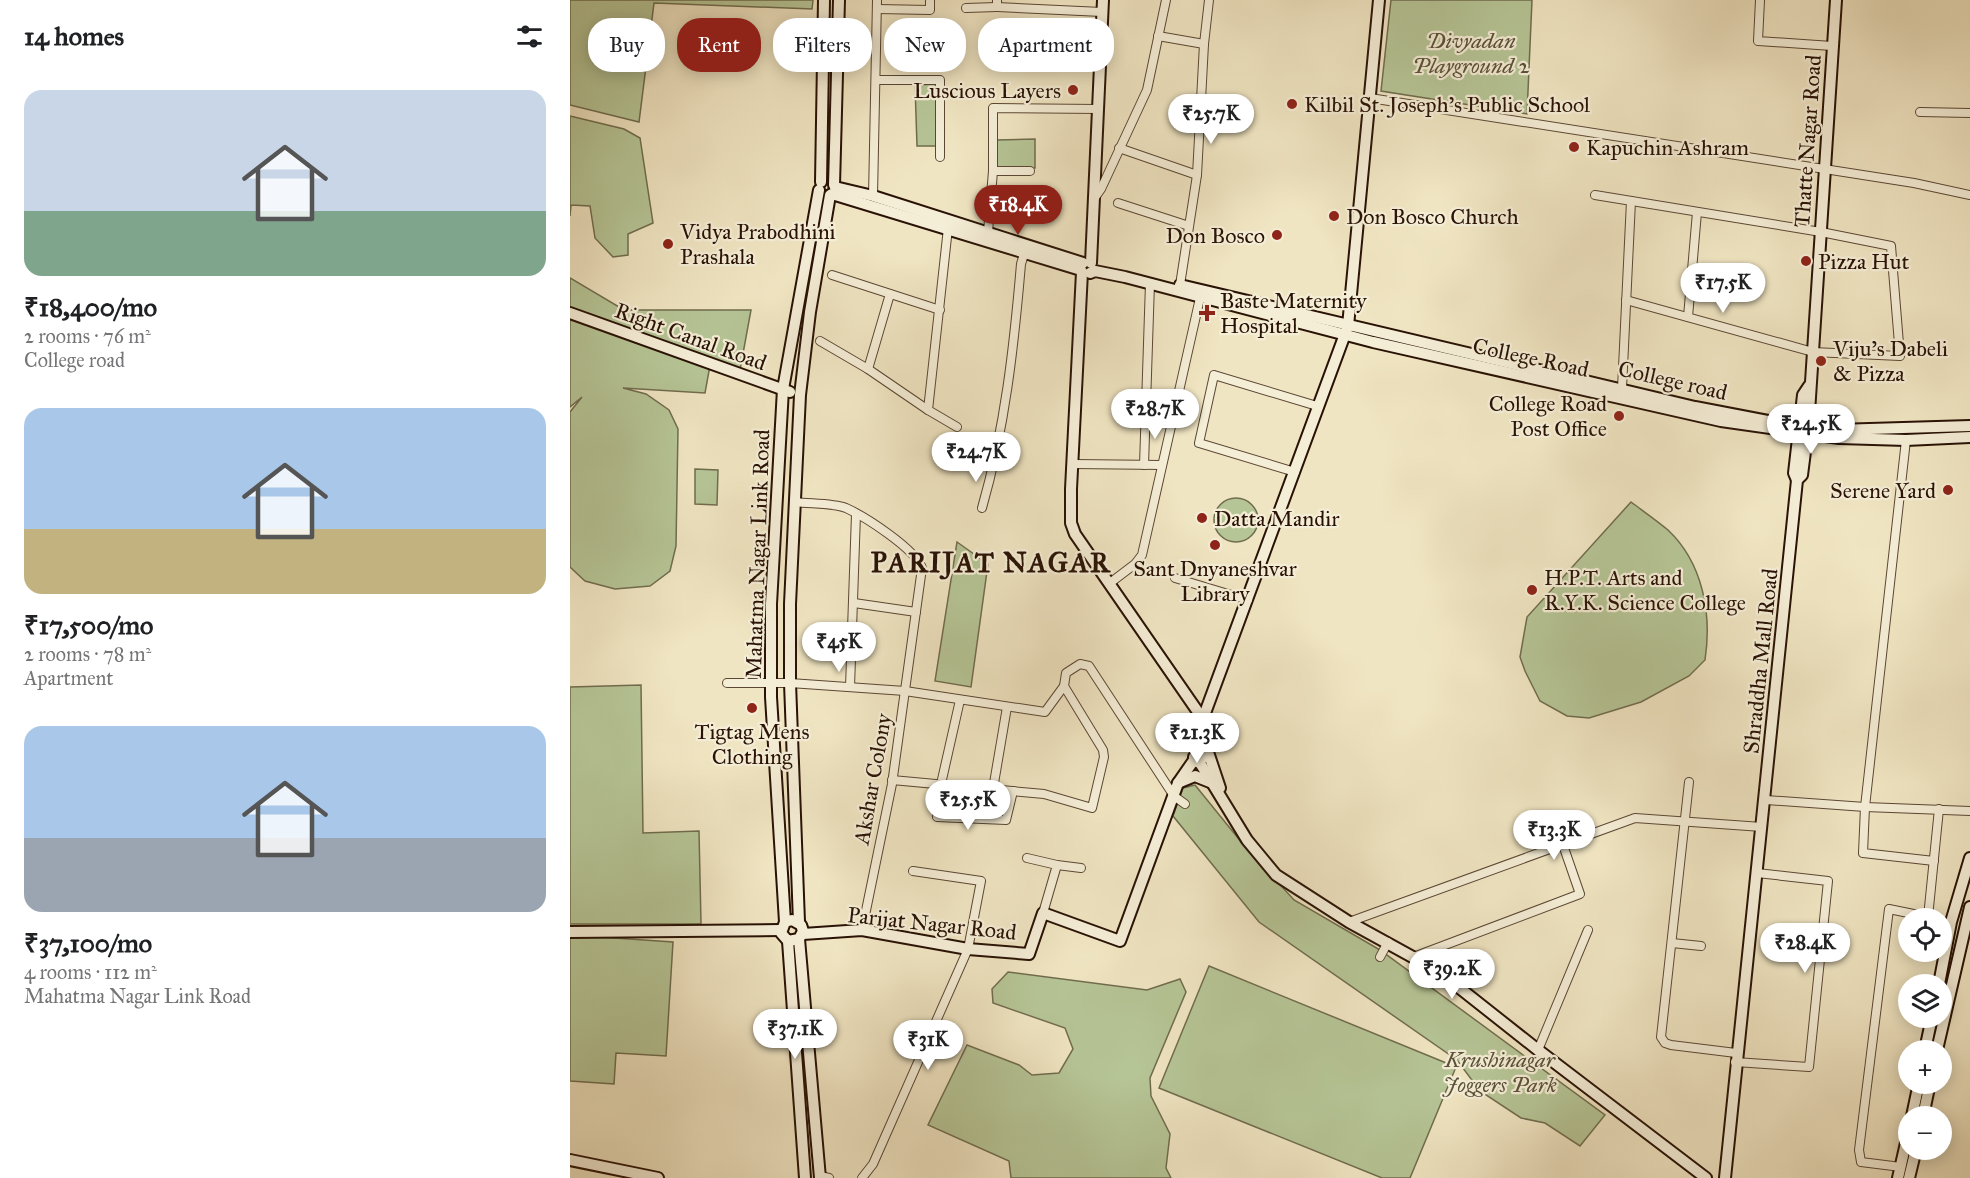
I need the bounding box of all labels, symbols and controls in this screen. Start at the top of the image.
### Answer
chip: Buy [588,18,665,72]
chip: Rent [677,18,761,72]
chip: Filters [773,18,872,72]
chip: New [884,18,966,72]
chip: Apartment [978,18,1114,72]
text: 14 homes [24,20,124,52]
icon: filters [513,20,546,53]
park label: Divyadan Playground 2 [1412,27,1530,79]
street label: Thatte Nagar Road [1788,54,1827,228]
place label: Luscious Layers [913,77,1061,104]
marker: Luscious Layers [1066,83,1080,97]
place label: Kilbil St. Joseph's Public School [1304,91,1590,118]
pin: ₹25.7K [1162,94,1260,145]
marker: Kilbil St. Joseph's Public School [1285,97,1299,111]
text: ₹25.7K [1182,101,1240,125]
icon: home [231,129,339,237]
place label: Kapuchin Ashram [1586,134,1749,161]
marker: Kapuchin Ashram [1567,140,1581,154]
pin: ₹18.4K [969,185,1067,236]
text: ₹18.4K [988,192,1048,216]
place label: Don Bosco Church [1346,203,1519,230]
marker: Don Bosco Church [1327,209,1341,223]
place label: Vidya Prabodhini Prashala [679,218,836,270]
place label: Don Bosco [1165,222,1265,249]
marker: Don Bosco [1270,228,1284,242]
marker: Vidya Prabodhini Prashala [661,237,675,251]
place label: Pizza Hut [1818,248,1910,275]
marker: Pizza Hut [1799,254,1813,268]
pin: ₹17.5K [1674,263,1772,314]
text: ₹17.5K [1694,270,1752,294]
place label: Baste Maternity Hospital [1220,287,1367,339]
text: ₹18,400/mo [24,291,157,323]
street label: Right Canal Road [611,297,770,376]
marker: Baste Maternity Hospital [1198,304,1216,322]
text: 2 rooms · 76 m² [24,324,151,348]
street label: College Road [1470,332,1592,383]
place label: Viju's Dabeli & Pizza [1832,335,1948,387]
text: College road [24,348,125,372]
marker: Viju's Dabeli & Pizza [1814,354,1828,368]
street label: College road [1616,355,1730,406]
pin: ₹28.7K [1106,389,1204,440]
place label: College Road Post Office [1489,390,1607,442]
text: ₹28.7K [1125,396,1185,420]
pin: ₹24.5K [1762,404,1860,455]
marker: College Road Post Office [1612,409,1626,423]
text: ₹24.5K [1781,411,1841,435]
street label: Mahatma Nagar Link Road [740,429,775,679]
pin: ₹24.7K [927,432,1025,483]
text: ₹24.7K [946,439,1006,463]
icon: home [231,447,339,555]
place label: Serene Yard [1830,477,1936,504]
marker: Serene Yard [1941,483,1955,497]
place label: Datta Mandir [1214,505,1340,532]
marker: Datta Mandir [1195,511,1209,525]
marker: Sant Dnyaneshvar Library [1208,538,1222,552]
district label: PARIJAT NAGAR [871,545,1111,580]
place label: Sant Dnyaneshvar Library [1133,555,1298,607]
place label: H.P.T. Arts and R.Y.K. Science College [1544,564,1746,616]
street label: Shraddha Mall Road [1737,567,1784,755]
marker: H.P.T. Arts and R.Y.K. Science College [1525,583,1539,597]
text: ₹17,500/mo [24,609,153,641]
pin: ₹45K [803,622,875,673]
text: ₹45K [816,629,862,653]
text: 2 rooms · 78 m² [24,642,151,666]
text: Apartment [24,666,113,690]
marker: Tigtag Mens Clothing [745,701,759,715]
street label: Akshar Colony [848,711,897,848]
pin: ₹21.3K [1148,713,1246,764]
place label: Tigtag Mens Clothing [694,718,810,770]
text: ₹21.3K [1169,720,1225,744]
icon: home [231,765,339,873]
pin: ₹25.5K [919,780,1017,831]
text: ₹25.5K [939,787,997,811]
pin: ₹13.3K [1505,810,1603,861]
text: ₹13.3K [1527,817,1581,841]
street label: Parijat Nagar Road [846,901,1018,946]
map controls [1898,908,1952,1160]
button: locate [1898,908,1952,962]
pin: ₹28.4K [1756,923,1854,974]
text: ₹37,100/mo [24,927,152,959]
text: ₹28.4K [1774,930,1836,954]
pin: ₹39.2K [1403,949,1501,1000]
text: ₹39.2K [1423,956,1481,980]
text: 4 rooms · 112 m² [24,960,157,984]
button: layers [1898,974,1952,1028]
text: Mahatma Nagar Link Road [24,984,251,1008]
pin: ₹37.1K [746,1009,844,1060]
text: ₹37.1K [767,1016,823,1040]
pin: ₹31K [892,1020,964,1071]
text: ₹31K [907,1027,949,1051]
button: + [1898,1040,1952,1094]
park label: Krushinagar Joggers Park [1441,1046,1557,1098]
button: − [1898,1106,1952,1160]

